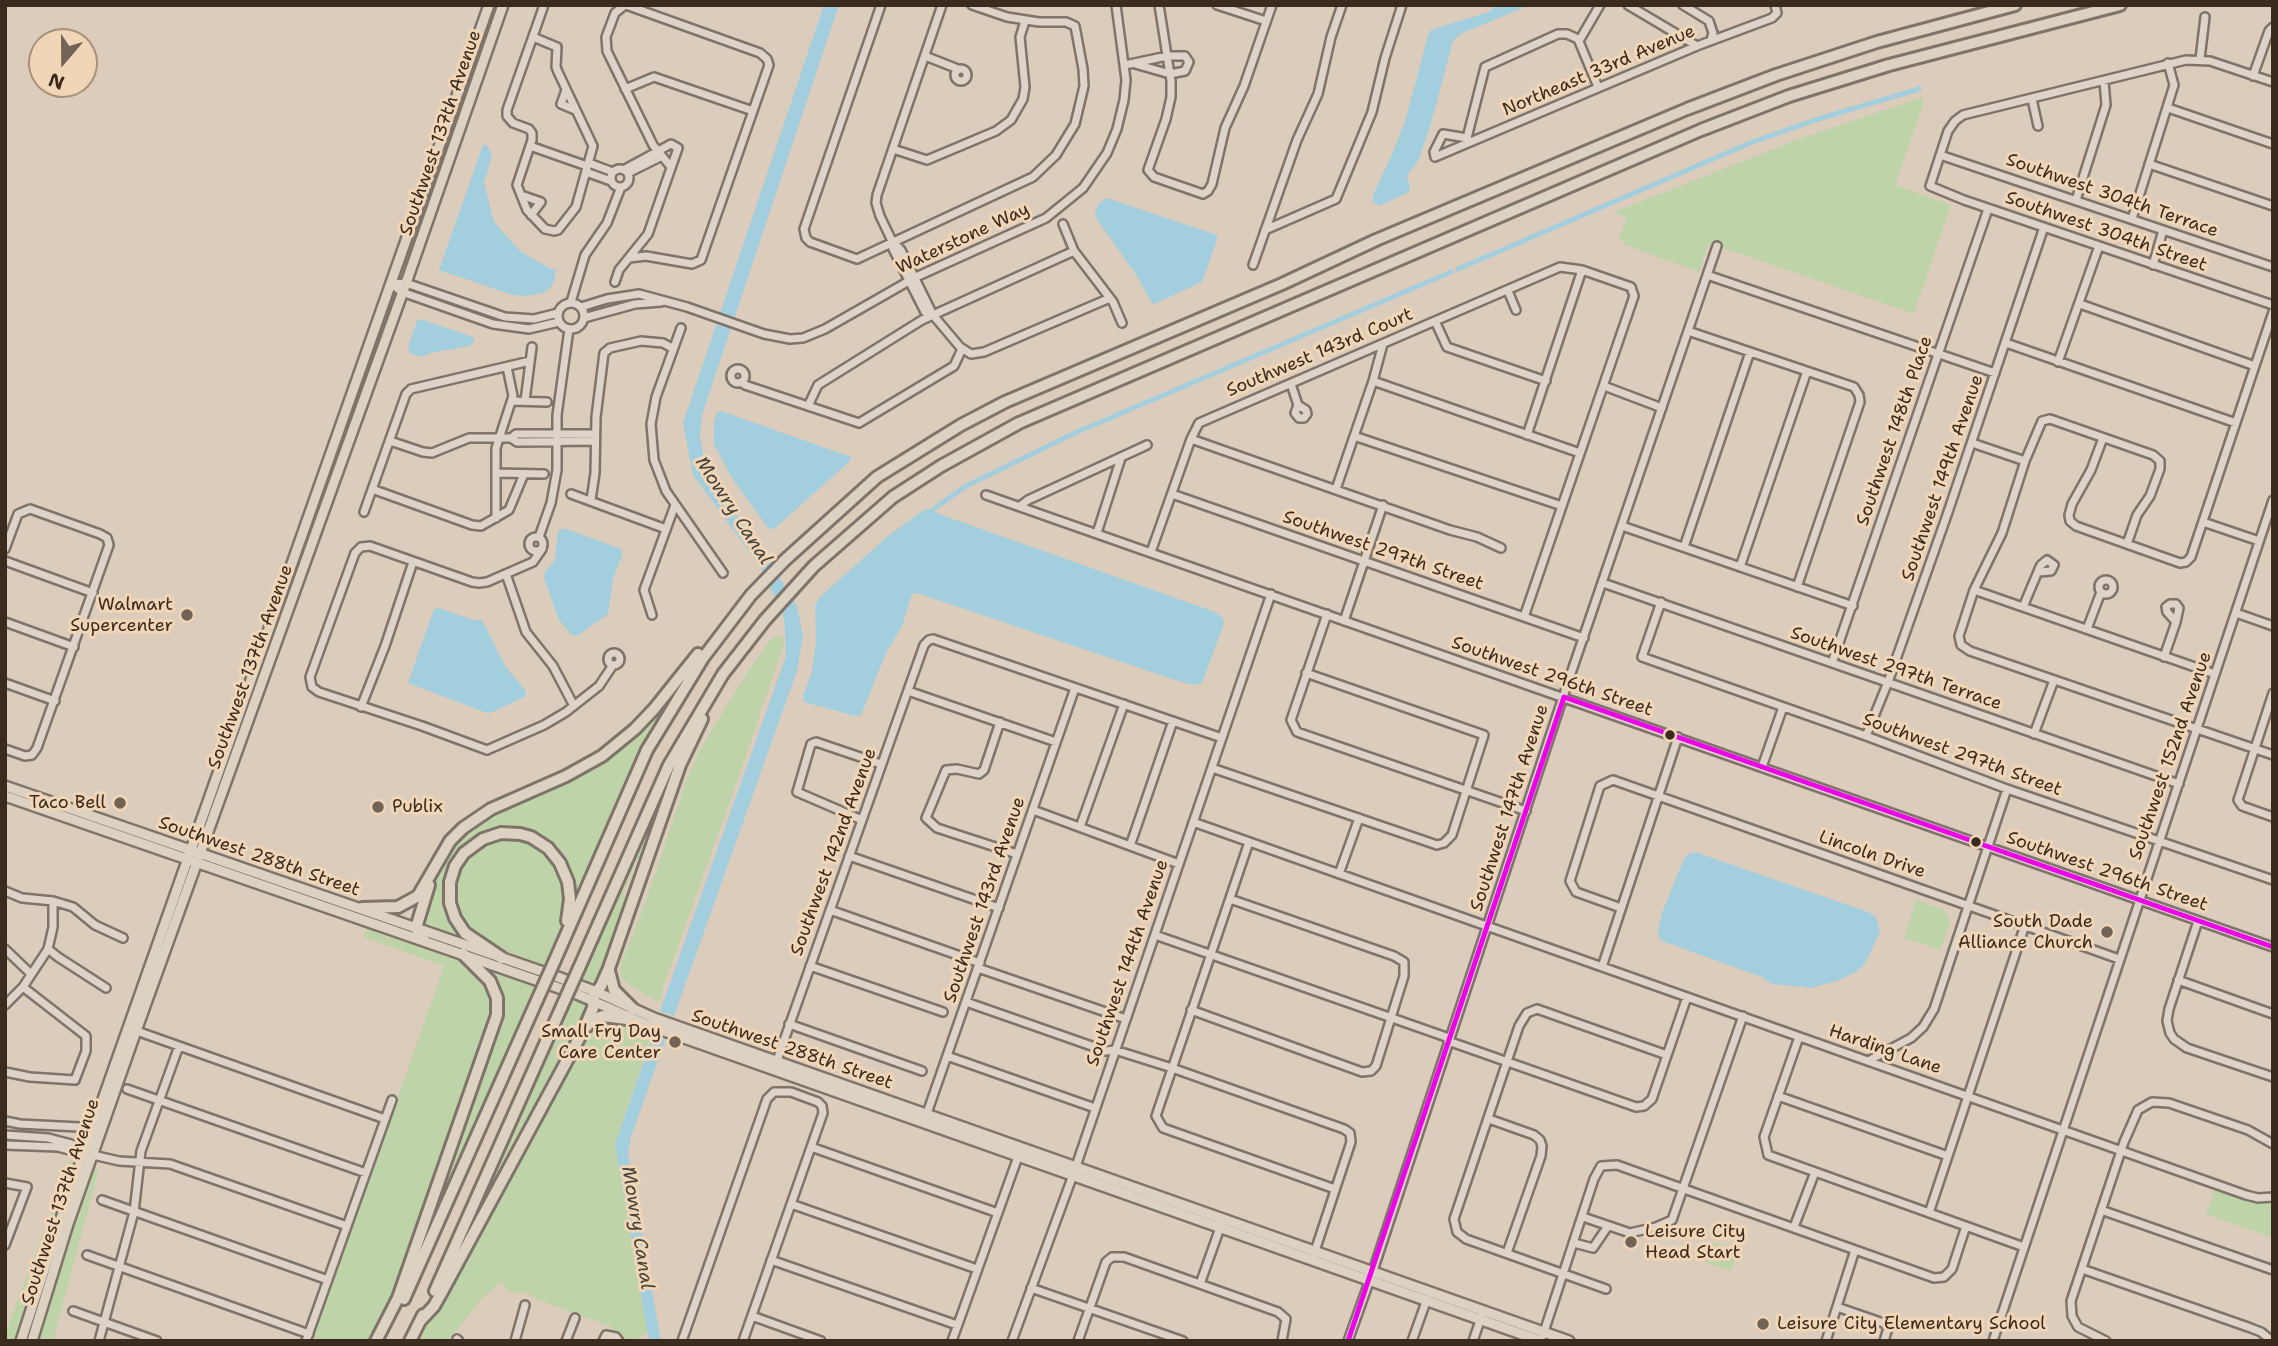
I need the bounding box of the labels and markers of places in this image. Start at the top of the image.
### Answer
place label: Walmart Supercenter [70,594,173,636]
marker: Walmart Supercenter [179,607,195,623]
unlabelled marker [1663,728,1677,742]
place label: Taco Bell [29,792,106,814]
marker: Taco Bell [112,795,128,811]
place label: Publix [392,796,443,818]
marker: Publix [370,799,386,815]
unlabelled marker [1969,835,1983,849]
place label: South Dade Alliance Church [1958,911,2093,954]
marker: South Dade Alliance Church [2099,924,2115,940]
place label: Small Fry Day Care Center [541,1021,661,1064]
marker: Small Fry Day Care Center [667,1034,683,1050]
place label: Leisure City Head Start [1645,1221,1746,1264]
marker: Leisure City Head Start [1623,1234,1639,1250]
place label: Leisure City Elementary School [1777,1313,2046,1335]
marker: Leisure City Elementary School [1755,1316,1771,1332]

